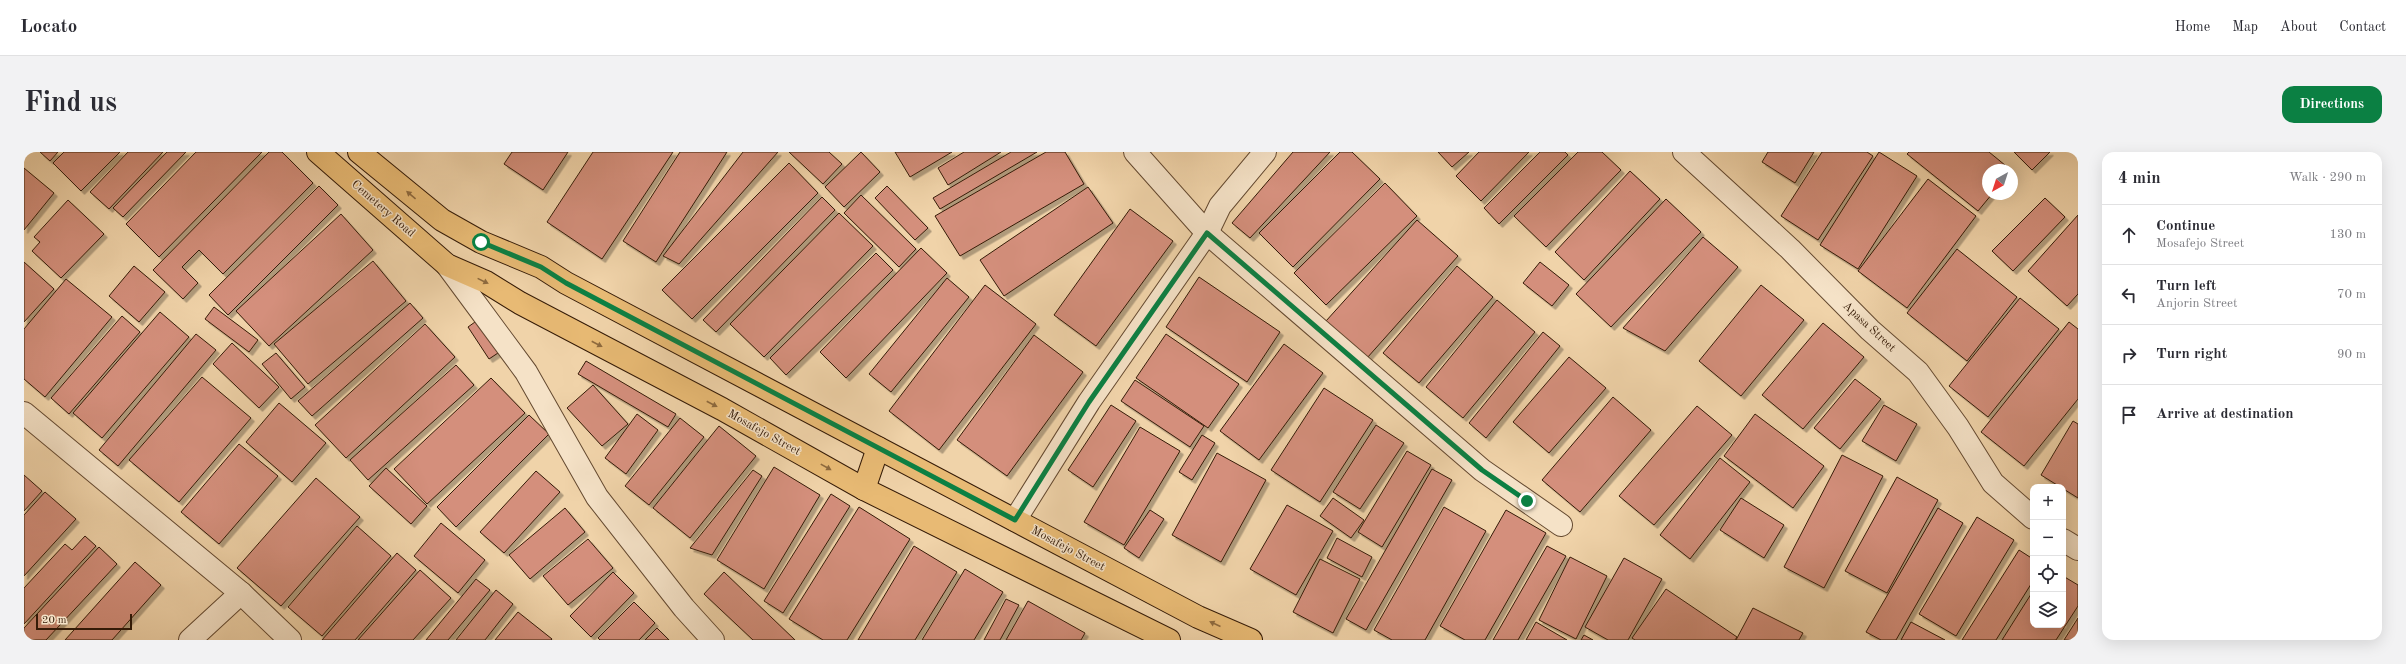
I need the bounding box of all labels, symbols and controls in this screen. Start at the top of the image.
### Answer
text: Locato [20,18,77,37]
text: Home [2175,20,2210,34]
text: Map [2232,20,2258,34]
text: About [2280,20,2317,34]
text: Contact [2339,20,2386,34]
button: Directions [2282,86,2382,123]
text: Find us [24,90,117,118]
north arrow [1982,164,2018,200]
text: 4 min [2118,170,2161,187]
text: Walk · 290 m [2289,171,2366,184]
street label: Cemetery Road [349,178,417,240]
one-way arrow [406,191,417,200]
text: Continue [2156,219,2215,234]
icon: ahead [2118,224,2140,246]
text: 130 m [2329,228,2366,241]
route start [472,233,490,251]
text: Mosafejo Street [2156,237,2244,250]
one-way arrow [477,278,489,284]
text: Turn left [2156,279,2216,294]
icon: left [2118,284,2140,306]
text: 70 m [2337,288,2366,301]
text: Anjorin Street [2156,297,2238,310]
street label: Apasa Street [1840,300,1898,354]
one-way arrow [591,341,603,347]
icon: right [2118,344,2140,366]
text: Turn right [2156,347,2227,362]
text: 90 m [2337,348,2366,361]
one-way arrow [706,401,718,407]
icon: arrive [2118,404,2140,426]
text: Arrive at destination [2156,407,2294,422]
street label: Mosafejo Street [725,408,803,458]
one-way arrow [820,464,831,471]
map controls [2030,484,2066,628]
button: + [2030,484,2066,520]
route end [1518,492,1536,510]
button: − [2030,520,2066,556]
street label: Mosafejo Street [1029,525,1107,573]
button: locate [2030,556,2066,592]
button: layers [2030,592,2066,628]
scale bar [36,612,132,631]
text: 20 m [42,615,67,626]
one-way arrow [1209,621,1220,627]

